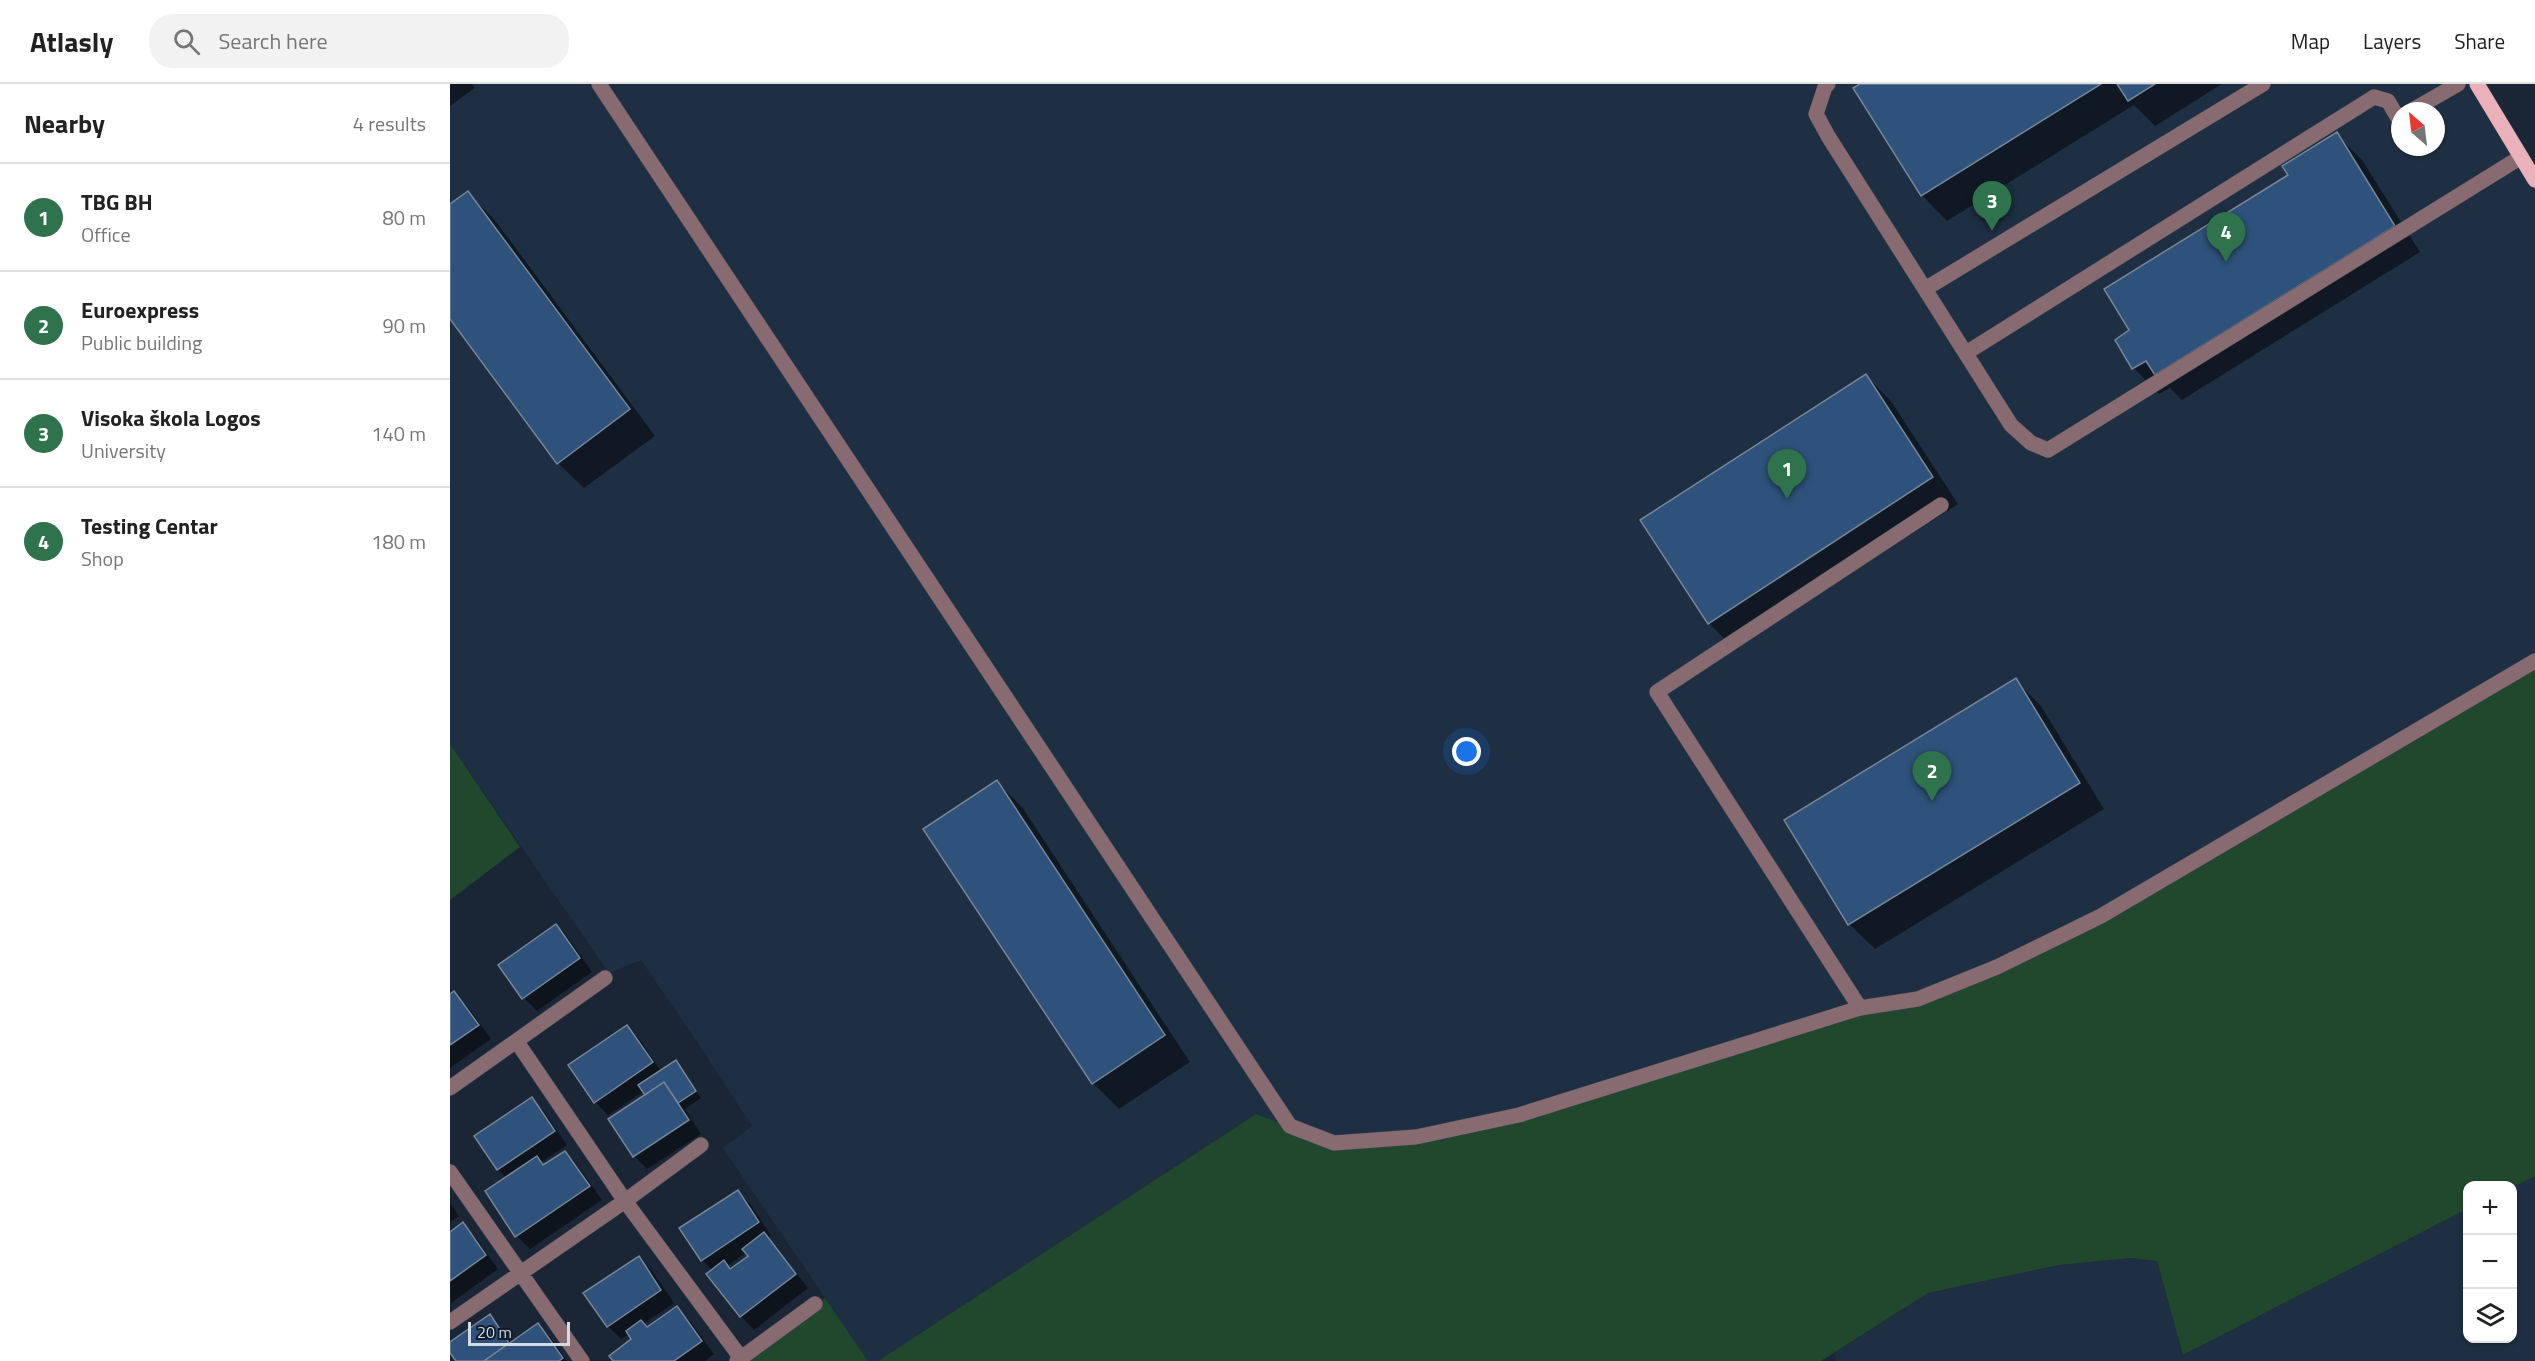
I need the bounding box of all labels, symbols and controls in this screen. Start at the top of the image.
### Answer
search box [149,14,569,68]
text: Atlasly [30,20,113,63]
text: Search here [218,24,328,58]
icon: search [170,25,203,58]
text: Map [2291,25,2330,57]
text: Layers [2363,25,2421,57]
text: Share [2454,25,2505,57]
north arrow [2391,102,2445,156]
text: Nearby [24,104,105,143]
text: 4 results [353,108,426,139]
pin: 3 [1972,182,2012,231]
text: TBG BH [81,185,153,219]
text: 1 [38,202,49,233]
text: 80 m [382,202,426,233]
pin: 4 [2206,212,2246,262]
text: Office [81,219,131,250]
text: Euroexpress [81,293,199,327]
text: 2 [38,310,49,341]
text: 90 m [382,310,426,341]
text: Public building [81,327,202,358]
text: Visoka škola Logos [81,401,261,435]
text: 3 [38,418,49,449]
text: 140 m [371,418,426,449]
text: University [81,435,166,466]
pin: 1 [1768,450,1806,499]
text: Testing Centar [81,509,218,543]
text: 4 [38,526,49,557]
text: 180 m [371,526,426,557]
text: Shop [81,543,124,574]
your location [1452,737,1481,766]
pin: 2 [1912,752,1952,801]
map controls [2463,1181,2517,1343]
button: + [2463,1181,2517,1235]
button: − [2463,1235,2517,1289]
button: layers [2463,1289,2517,1343]
scale bar [468,1319,570,1346]
text: 20 m [477,1320,512,1344]

